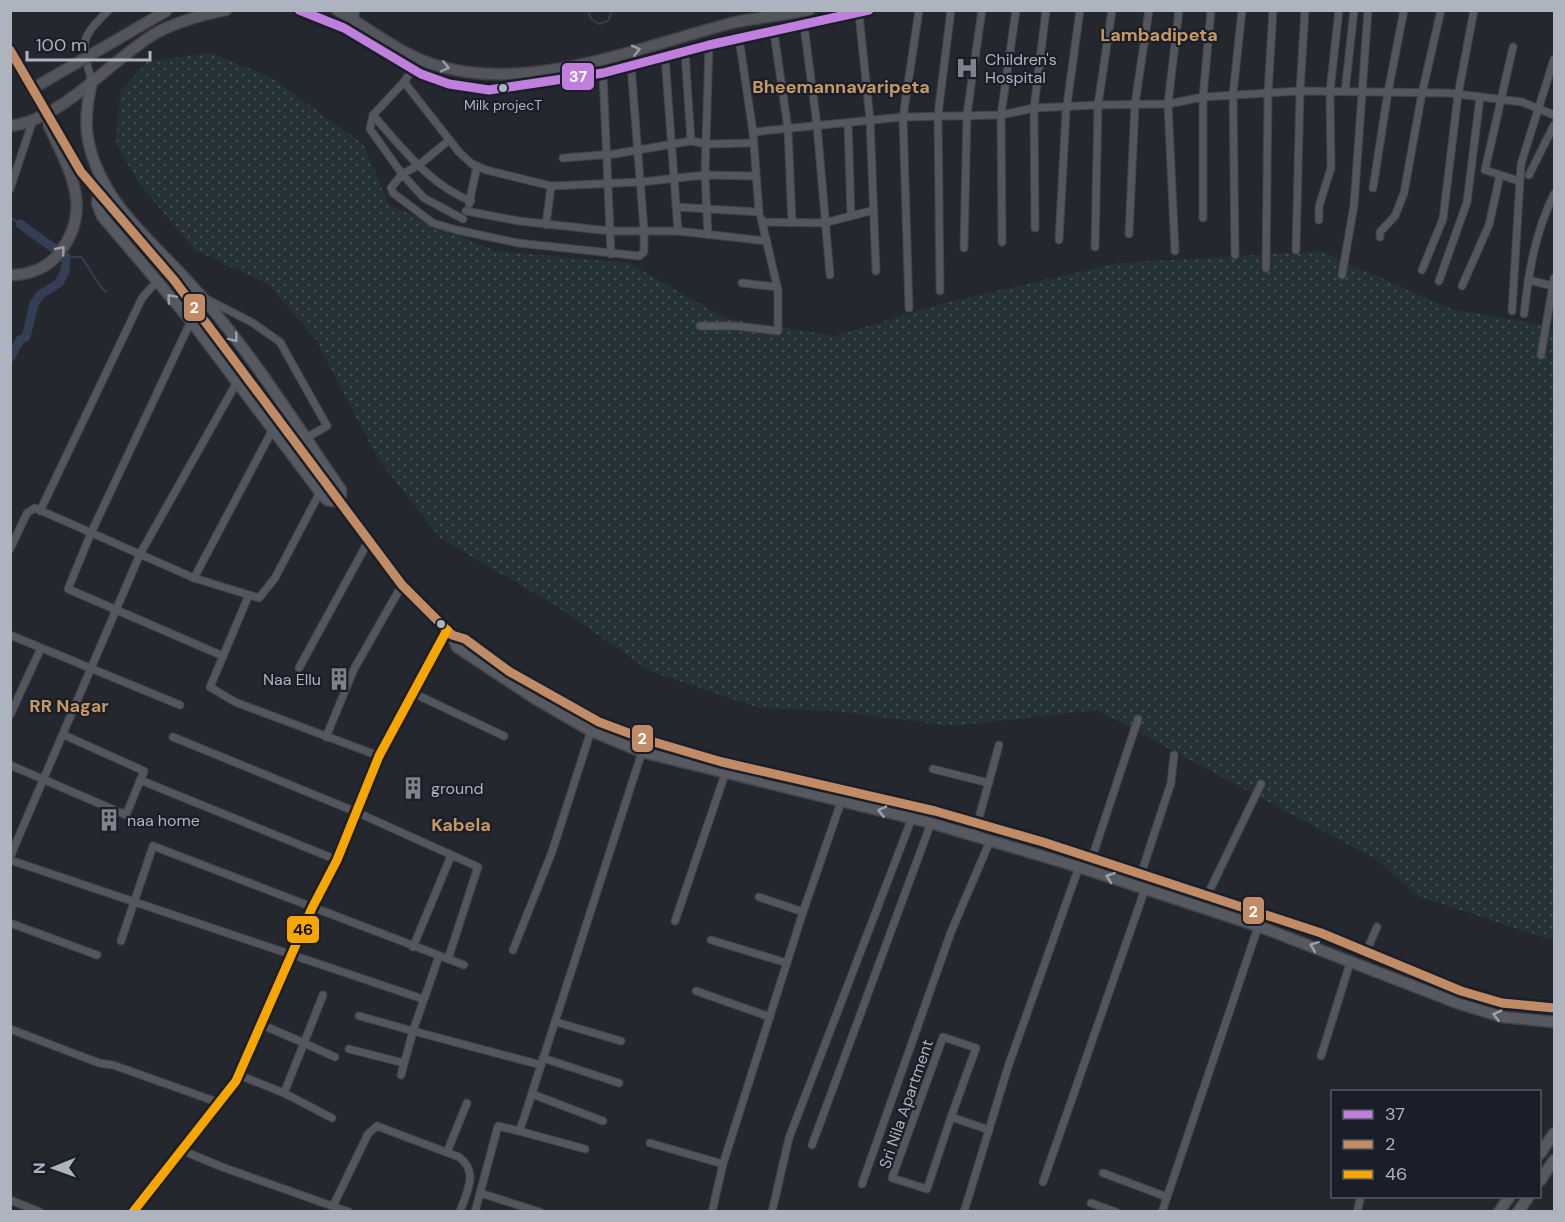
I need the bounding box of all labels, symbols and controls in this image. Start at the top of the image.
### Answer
district label: Lambadipeta [1100,23,1218,47]
scale bar [27,24,150,62]
text: 100 m [36,33,87,57]
one-way arrow [631,45,641,58]
place label: Children's Hospital [985,49,1057,88]
hospital icon: Children's Hospital [954,55,980,81]
one-way arrow [439,59,449,72]
line badge: 37 [561,62,595,91]
text: 37 [569,66,587,87]
district label: Bheemannavaripeta [752,75,930,99]
marker: Milk projecT [497,82,509,94]
place label: Milk projecT [464,96,542,114]
one-way arrow [53,246,64,257]
line badge: 2 [183,293,206,322]
one-way arrow [167,294,178,305]
text: 2 [189,297,199,318]
one-way arrow [227,332,238,343]
unlabelled marker [435,618,447,630]
building icon: Naa Ellu [326,666,352,692]
place label: Naa Ellu [263,669,321,690]
district label: RR Nagar [29,694,109,718]
line badge: 2 [631,724,654,753]
text: 2 [637,728,647,749]
building icon: ground [400,775,426,801]
place label: ground [431,778,483,799]
one-way arrow [877,806,887,819]
building icon: naa home [96,807,122,833]
place label: naa home [127,810,200,831]
district label: Kabela [431,813,491,837]
one-way arrow [1105,872,1116,885]
line badge: 2 [1242,896,1265,925]
text: 2 [1248,901,1258,922]
line badge: 46 [286,915,320,944]
text: 46 [293,919,313,940]
one-way arrow [1310,941,1320,954]
one-way arrow [1492,1010,1503,1022]
street label: Sri Nila Apartment [874,1037,938,1171]
legend [1331,1090,1541,1198]
text: 37 [1385,1102,1405,1126]
text: 2 [1385,1132,1395,1156]
north arrow [24,1138,84,1198]
text: N [29,1162,50,1174]
text: 46 [1385,1162,1407,1186]

